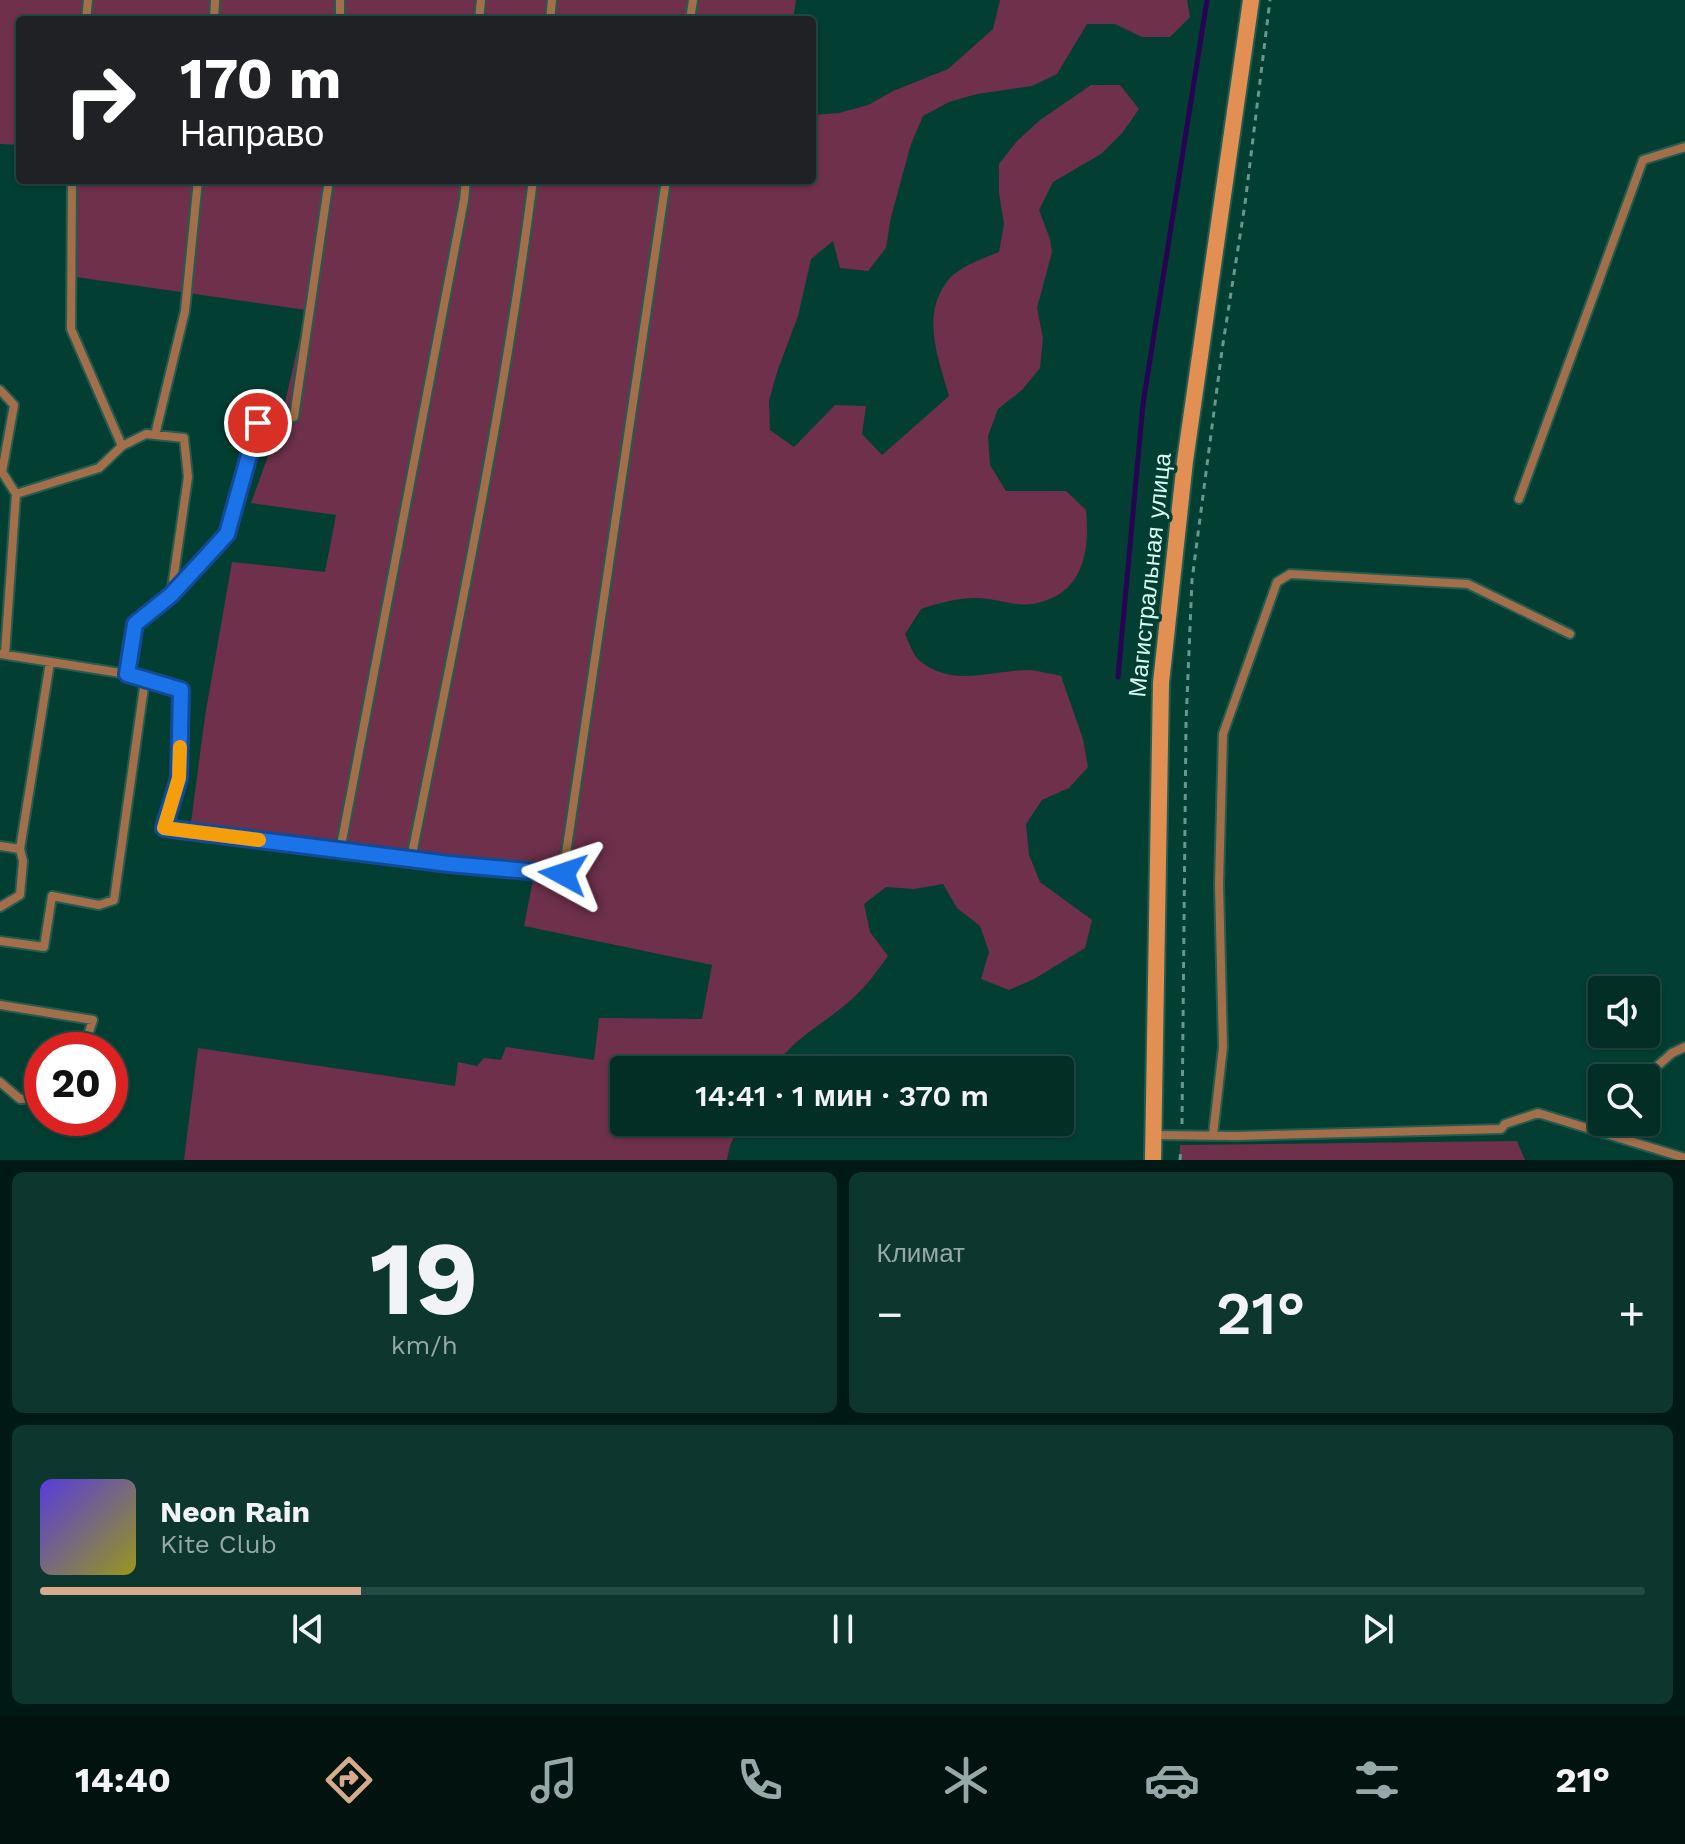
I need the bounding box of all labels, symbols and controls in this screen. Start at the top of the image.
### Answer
text: 170 m [180,46,342,112]
icon: right [48,48,152,152]
text: Направо [180,113,324,155]
pin [224,389,292,457]
icon: arrive [236,401,280,445]
street label: Магистральная улица [1123,451,1177,699]
position arrow [521,832,605,916]
map controls [1588,976,1660,1136]
button: sound [1588,976,1660,1048]
speed limit sign: 20 [24,1032,128,1136]
button: search [1588,1064,1660,1136]
text: 14:41 · 1 мин · 370 m [695,1078,989,1113]
text: 19 [370,1217,479,1339]
text: Климат [877,1238,965,1268]
text: 21° [1216,1278,1305,1349]
text: − [877,1288,903,1340]
text: + [1618,1288,1645,1340]
text: km/h [391,1330,458,1360]
text: Neon Rain [160,1494,310,1529]
text: Kite Club [160,1529,277,1559]
icon: previous [286,1607,330,1651]
icon: pause [821,1607,865,1651]
icon: next [1356,1607,1400,1651]
icon: directions [321,1752,377,1808]
icon: music [526,1752,582,1808]
icon: phone [732,1752,788,1808]
icon: climate [938,1752,994,1808]
icon: car [1144,1752,1200,1808]
icon: filters [1349,1752,1405,1808]
text: 14:40 [75,1759,171,1801]
text: 21° [1555,1759,1610,1801]

